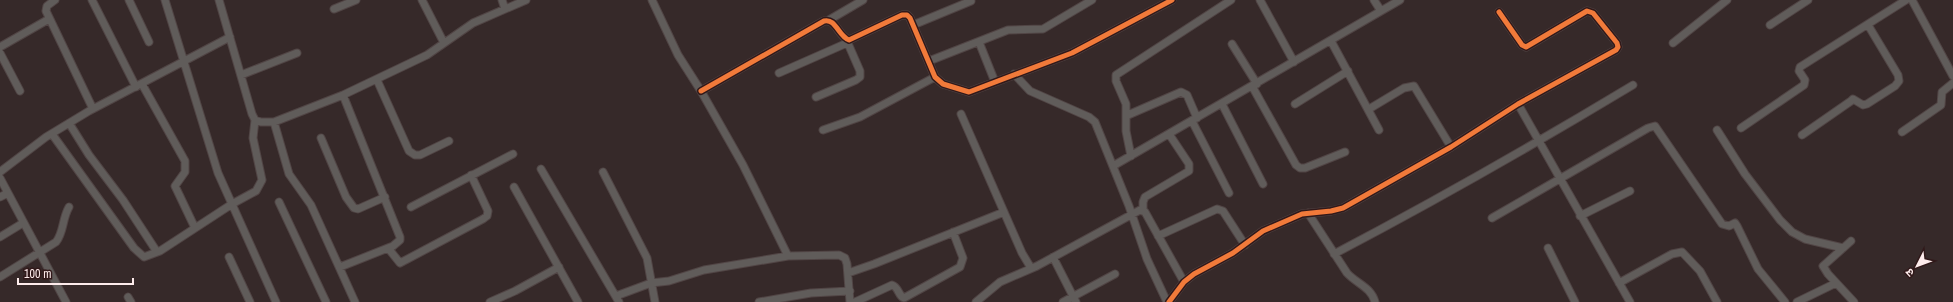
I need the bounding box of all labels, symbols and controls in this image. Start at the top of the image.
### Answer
north arrow [1897,246,1937,286]
scale bar [18,260,133,286]
text: उ [1902,265,1917,280]
text: 100 m [24,266,51,282]

